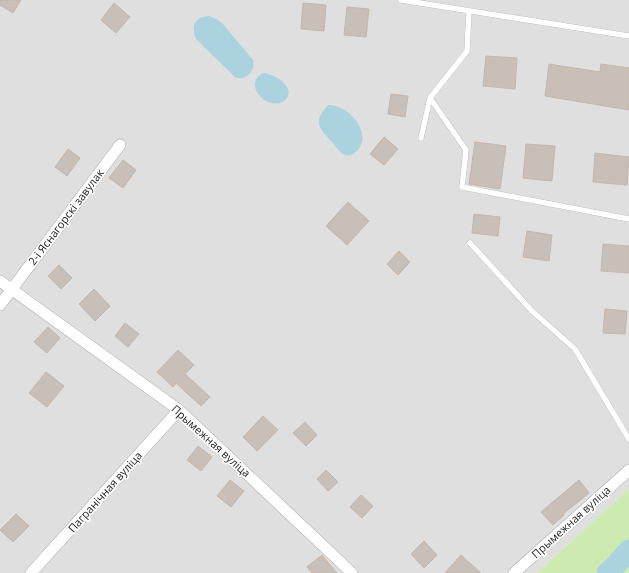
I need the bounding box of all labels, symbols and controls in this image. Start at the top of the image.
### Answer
street label: 2-і Яснагорскі завулак [24,165,107,268]
street label: Прымежная вуліца [169,401,254,480]
street label: Пагранічная вуліца [64,448,145,535]
street label: Прымежная вуліца [528,482,613,561]

